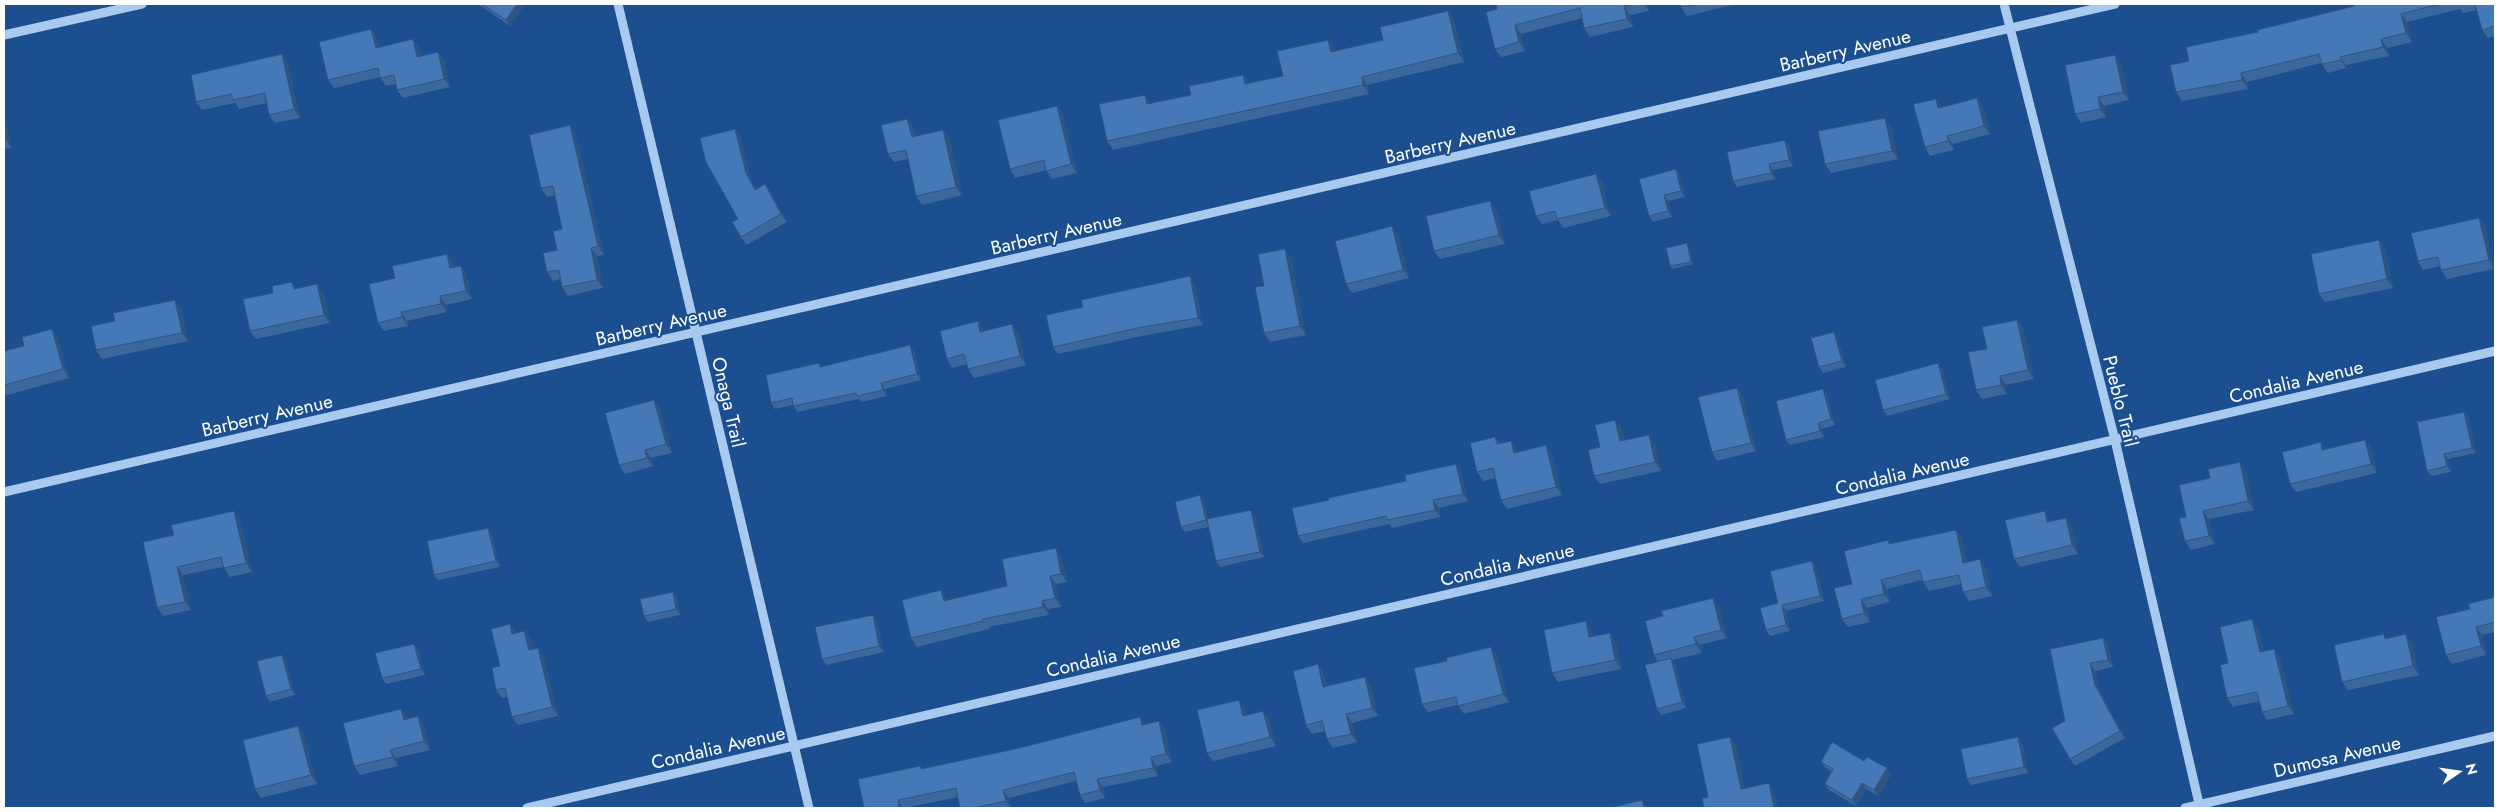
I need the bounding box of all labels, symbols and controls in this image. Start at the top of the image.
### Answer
street label: Barberry Avenue [1777,22,1914,79]
street label: Barberry Avenue [1382,114,1519,171]
street label: Barberry Avenue [988,205,1125,262]
street label: Barberry Avenue [593,296,730,353]
street label: Pueblo Trail [2096,353,2145,450]
street label: Condalia Avenue [2226,353,2366,410]
street label: Onaga Trail [705,354,752,450]
street label: Barberry Avenue [199,387,336,444]
street label: Condalia Avenue [1832,445,1972,502]
street label: Condalia Avenue [1437,536,1577,593]
street label: Condalia Avenue [1043,627,1183,684]
street label: Condalia Avenue [648,719,788,776]
street label: Dumosa Avenue [2271,729,2404,784]
north arrow [2434,747,2484,797]
text: N [2461,761,2483,777]

